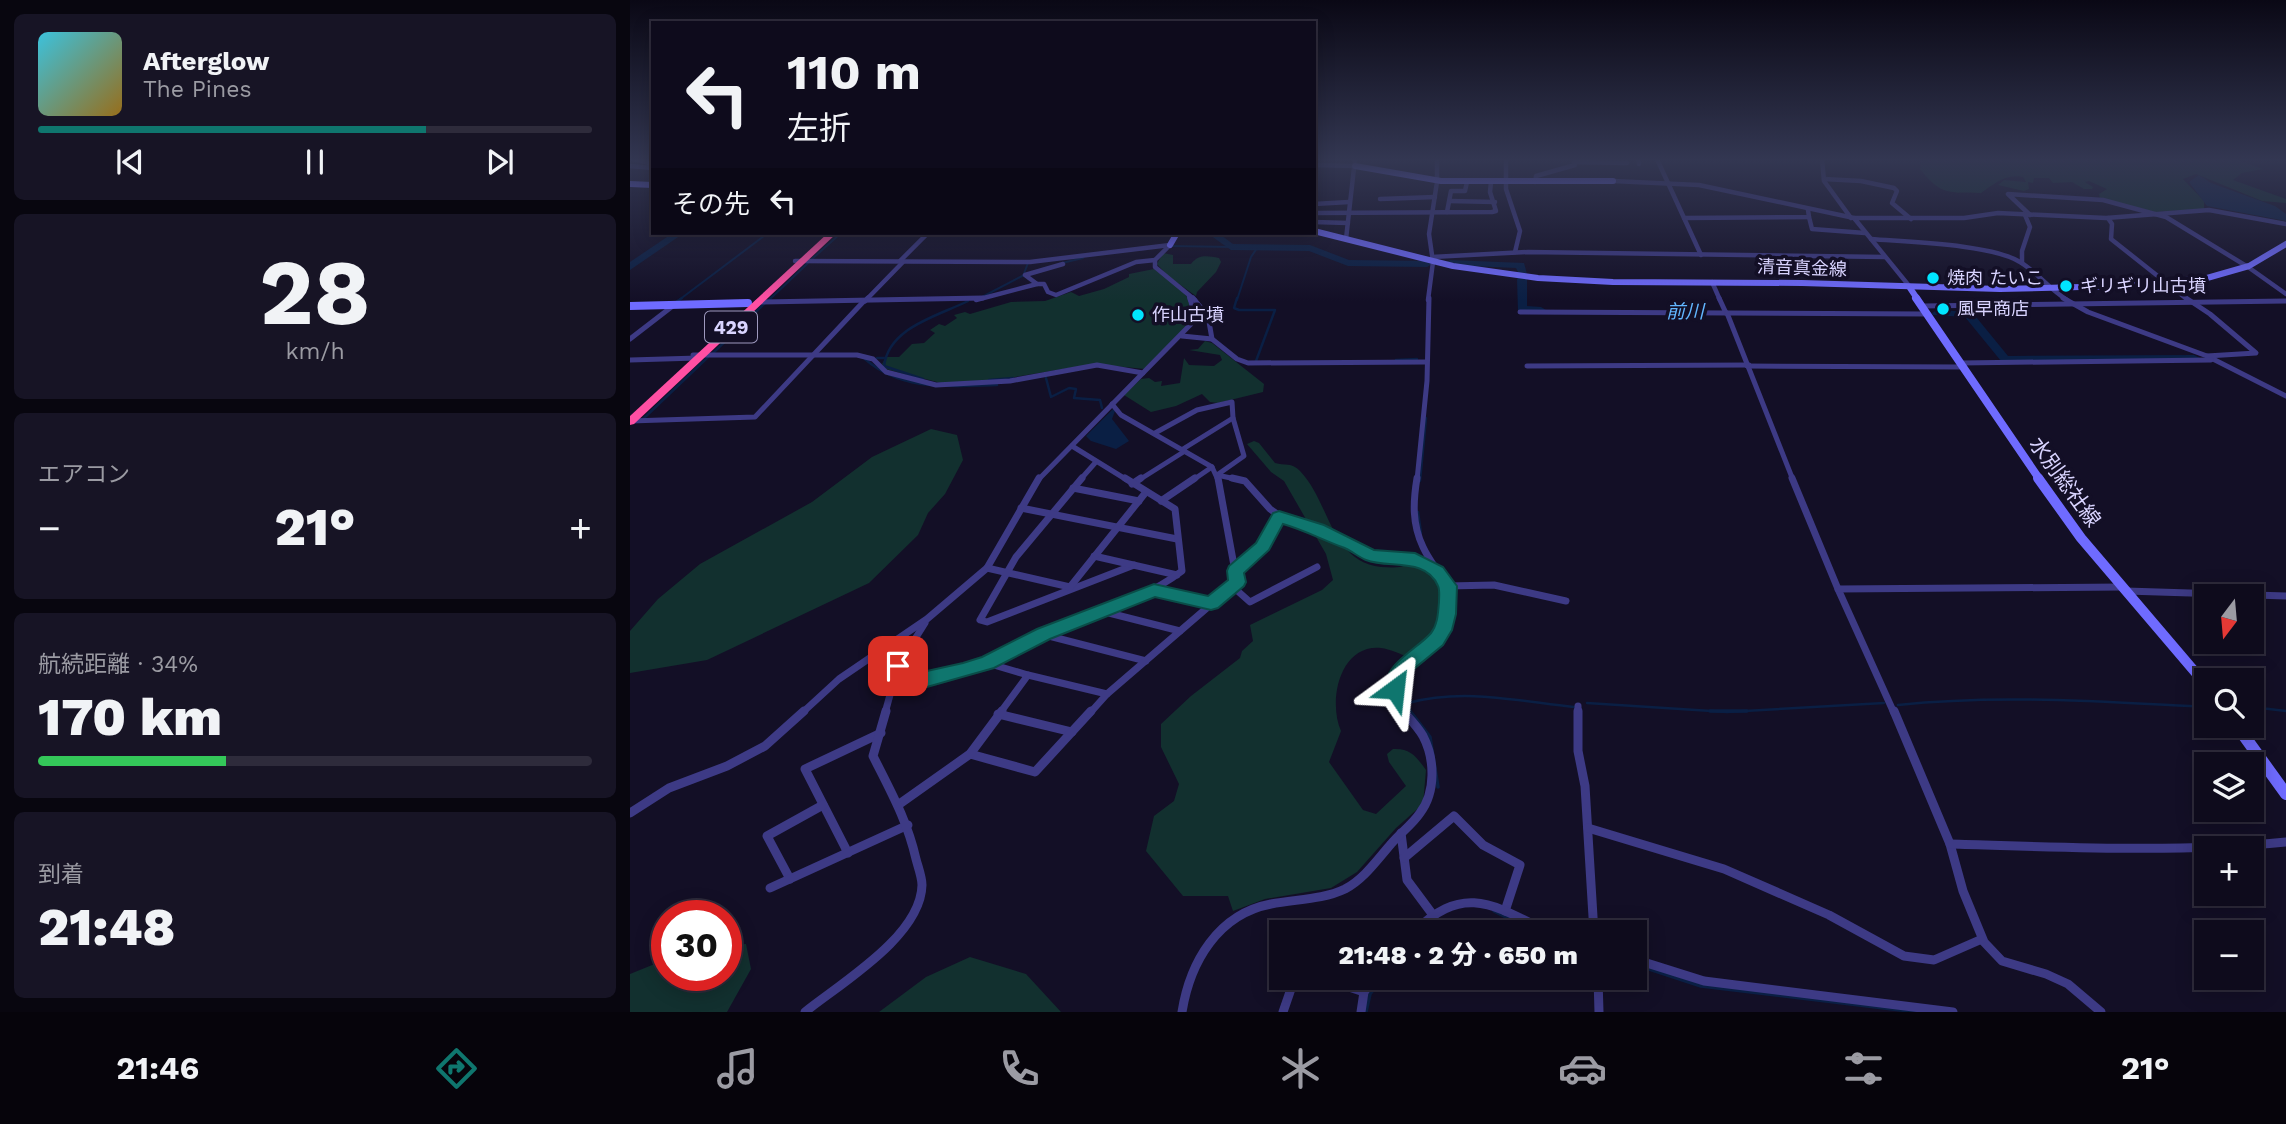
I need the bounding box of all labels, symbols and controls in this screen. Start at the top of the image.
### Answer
text: 110 m [787,43,921,101]
text: Afterglow [143,46,269,76]
icon: left [672,49,763,140]
text: The Pines [143,76,252,103]
text: 左折 [787,109,851,147]
icon: previous [111,143,149,181]
icon: pause [296,143,334,181]
icon: next [481,143,519,181]
icon: left [764,182,802,220]
text: その先 [672,189,750,219]
text: 28 [259,239,371,346]
street label: 清音真金線 [1757,255,1847,280]
place label: 焼肉 たいこ [1947,267,2043,288]
marker: 焼肉 たいこ [1925,270,1941,286]
place label: ギリギリ山古墳 [2080,275,2206,296]
marker: ギリギリ山古墳 [2058,278,2074,294]
place label: 風早商店 [1957,298,2029,319]
water label: 前川 [1666,300,1706,323]
marker: 風早商店 [1935,301,1951,317]
place label: 作山古墳 [1152,304,1224,325]
marker: 作山古墳 [1130,307,1146,323]
road number: 429 [705,312,757,342]
text: km/h [285,338,345,365]
street label: 水別総社線 [2024,432,2106,532]
text: エアコン [38,461,130,488]
text: 21° [275,497,355,558]
text: − [38,506,61,550]
text: + [569,506,592,550]
north arrow [2194,584,2264,654]
map controls [2194,584,2264,990]
pin [868,636,928,696]
icon: arrive [879,647,917,685]
text: 航続距離 · 34% [38,651,198,678]
position arrow [1358,652,1432,726]
button: search [2194,668,2264,738]
text: 170 km [38,687,222,748]
button: layers [2194,752,2264,822]
button: + [2194,836,2264,906]
text: 到着 [38,861,84,888]
text: 21:48 [38,897,175,958]
speed limit sign: 30 [651,900,742,991]
button: − [2194,920,2264,990]
text: 21:48 · 2 分 · 650 m [1338,940,1578,970]
icon: directions [432,1044,481,1093]
icon: music [713,1044,762,1093]
icon: phone [995,1044,1044,1093]
icon: climate [1276,1044,1325,1093]
icon: car [1558,1044,1607,1093]
icon: filters [1839,1044,1888,1093]
text: 21:46 [116,1049,199,1087]
text: 21° [2121,1049,2170,1087]

